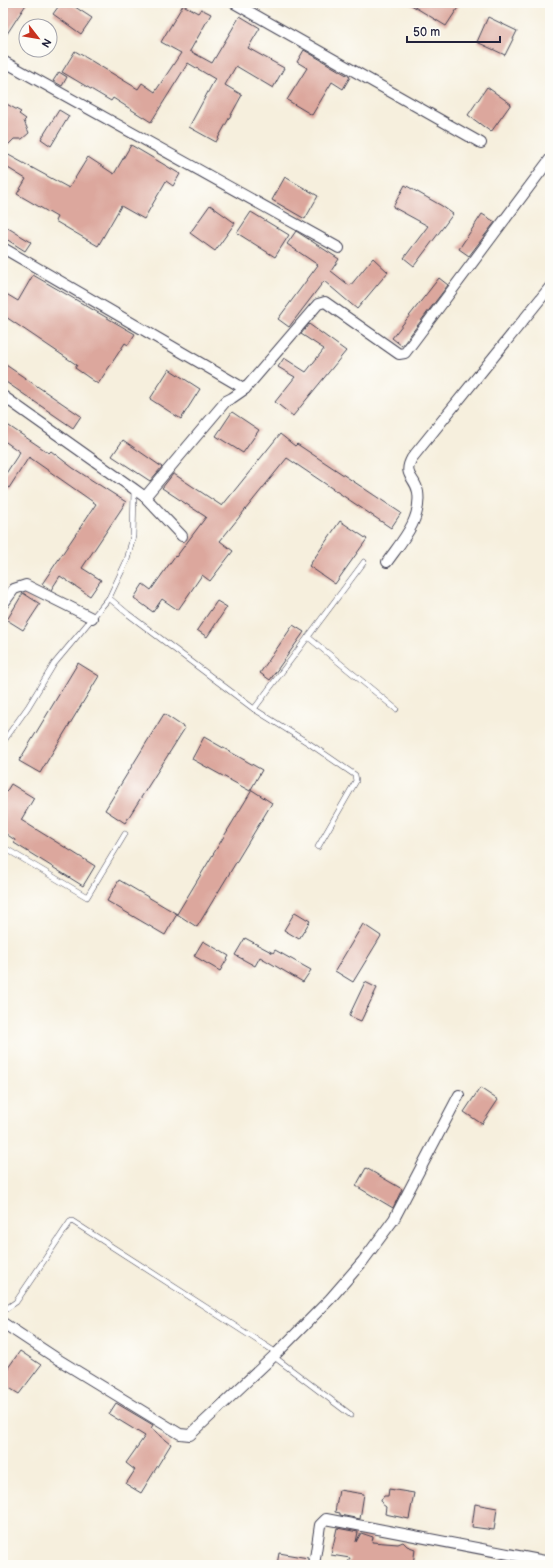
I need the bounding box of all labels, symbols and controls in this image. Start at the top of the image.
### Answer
north arrow [18,18,58,58]
scale bar [407,18,500,44]
text: 50 m [413,25,440,40]
text: N [38,36,54,50]

